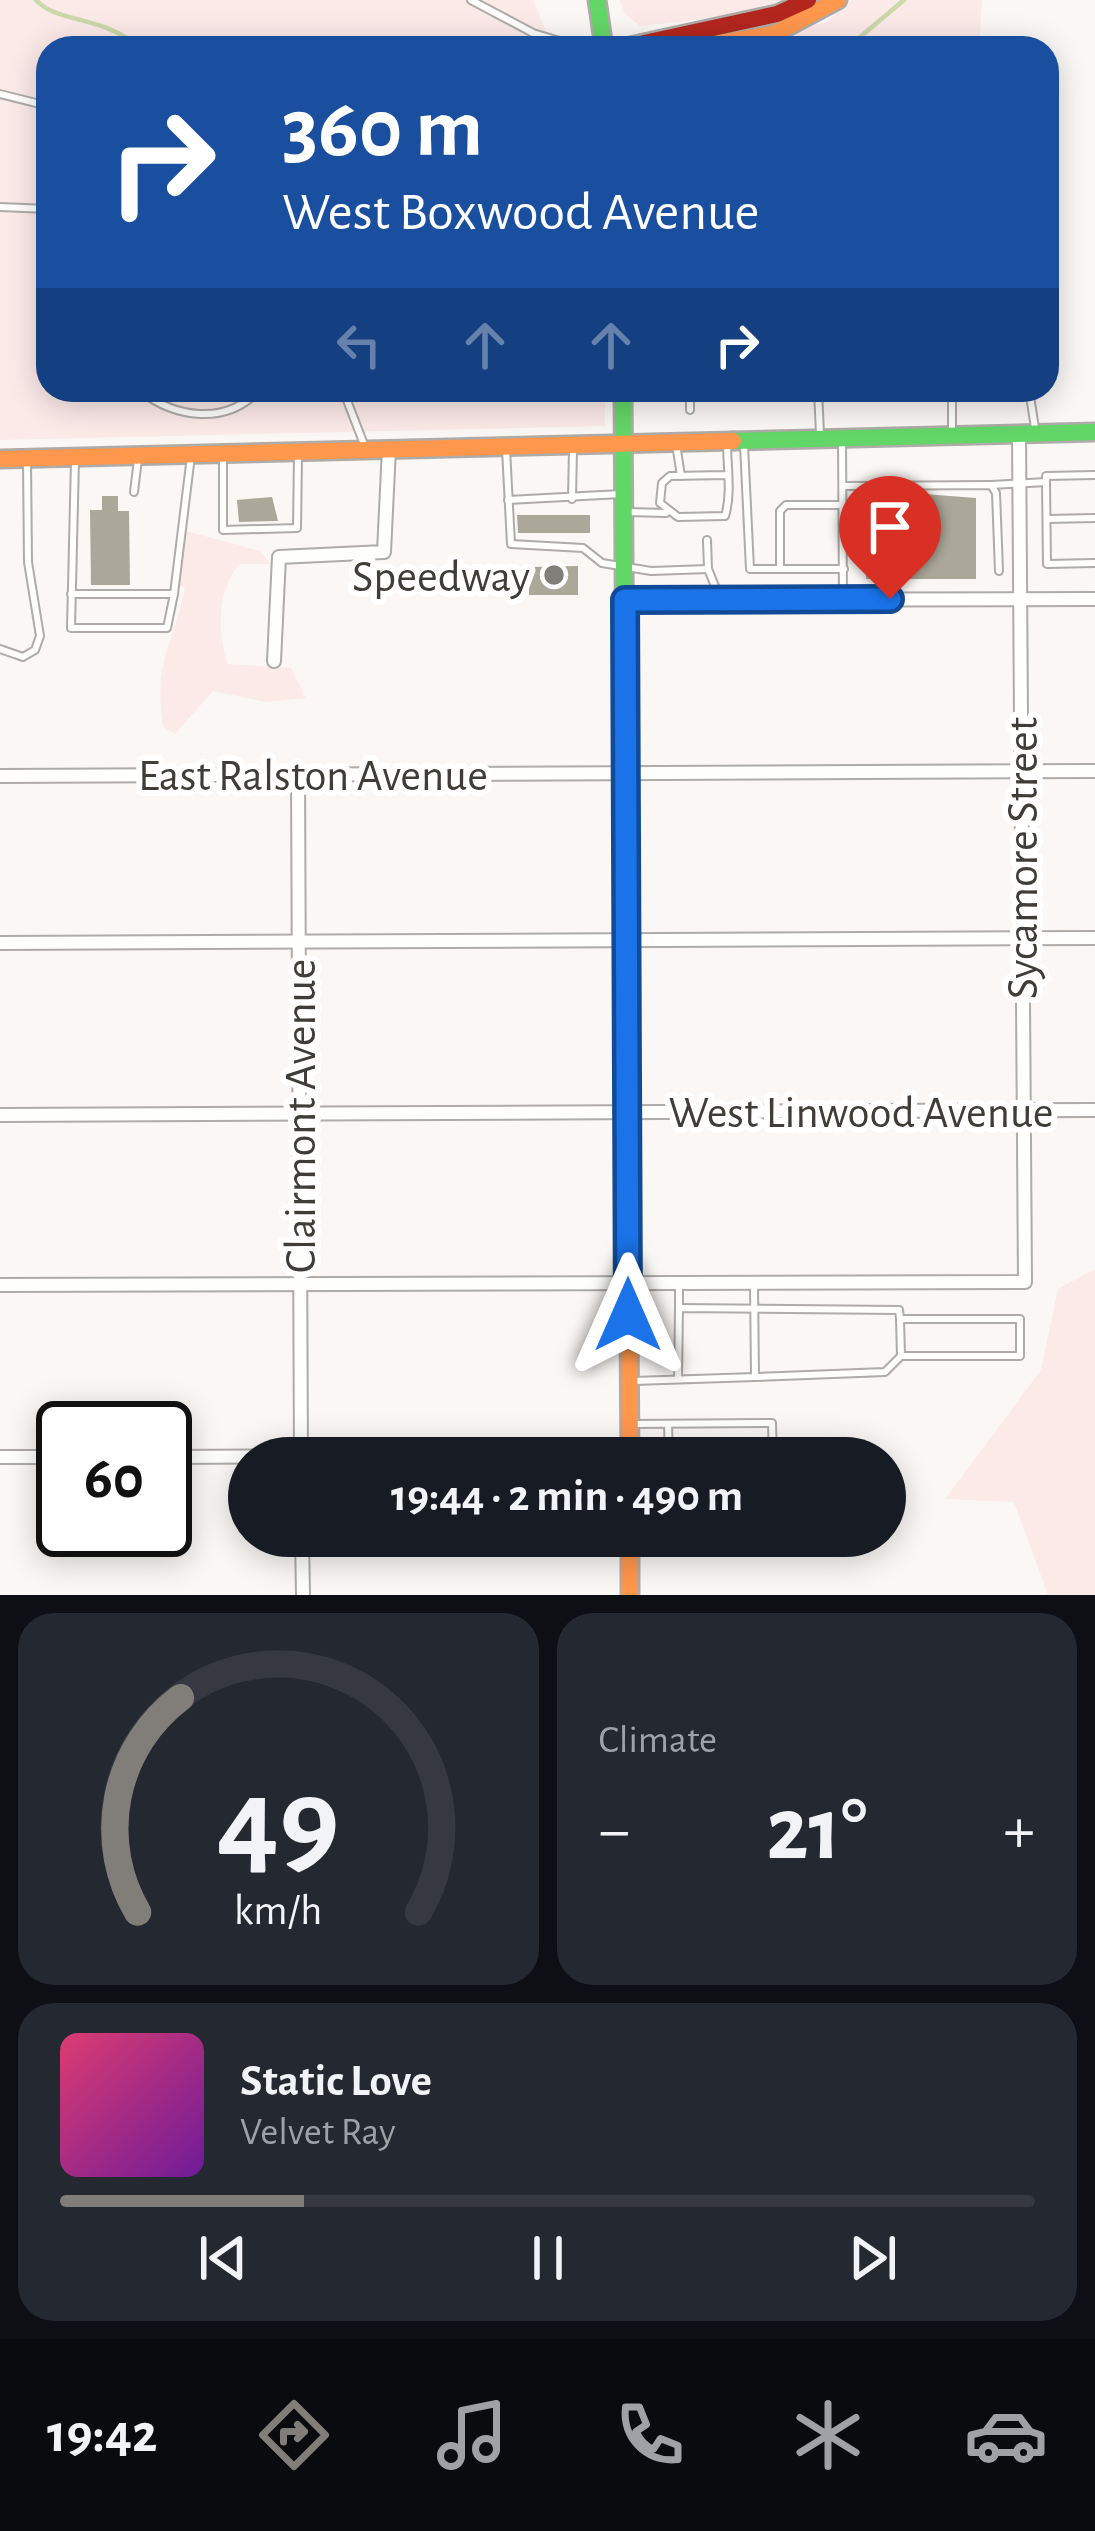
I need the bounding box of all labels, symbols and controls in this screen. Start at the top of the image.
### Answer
icon: right [84,84,240,240]
text: 360 m [282,88,483,172]
text: West Boxwood Avenue [282,186,759,240]
icon: left [326,312,392,378]
icon: ahead [452,312,518,378]
icon: ahead [578,312,644,378]
icon: right [704,312,770,378]
pin [839,476,941,599]
icon: arrive [857,494,923,560]
place label: Speedway [352,555,530,600]
marker: Speedway [541,562,567,588]
street label: Sycamore Street [1001,717,1046,999]
street label: East Ralston Avenue [138,754,488,799]
street label: Clairmont Avenue [279,959,324,1273]
street label: West Linwood Avenue [668,1091,1054,1136]
position arrow [565,1252,691,1378]
speed limit sign: 60 [36,1401,192,1557]
text: 19:44 · 2 min · 490 m [391,1474,743,1519]
text: Climate [599,1721,717,1760]
text: 49 [217,1761,340,1886]
text: 21° [766,1786,867,1876]
text: − [599,1798,630,1864]
text: + [1003,1798,1035,1864]
text: km/h [234,1890,322,1933]
text: Static Love [240,2059,432,2104]
text: Velvet Ray [240,2113,396,2152]
icon: previous [190,2225,256,2291]
icon: pause [515,2225,581,2291]
icon: next [840,2225,906,2291]
icon: directions [252,2393,336,2477]
icon: music [430,2393,514,2477]
icon: phone [608,2393,692,2477]
icon: climate [786,2393,870,2477]
icon: car [964,2393,1048,2477]
text: 19:42 [47,2408,158,2462]

